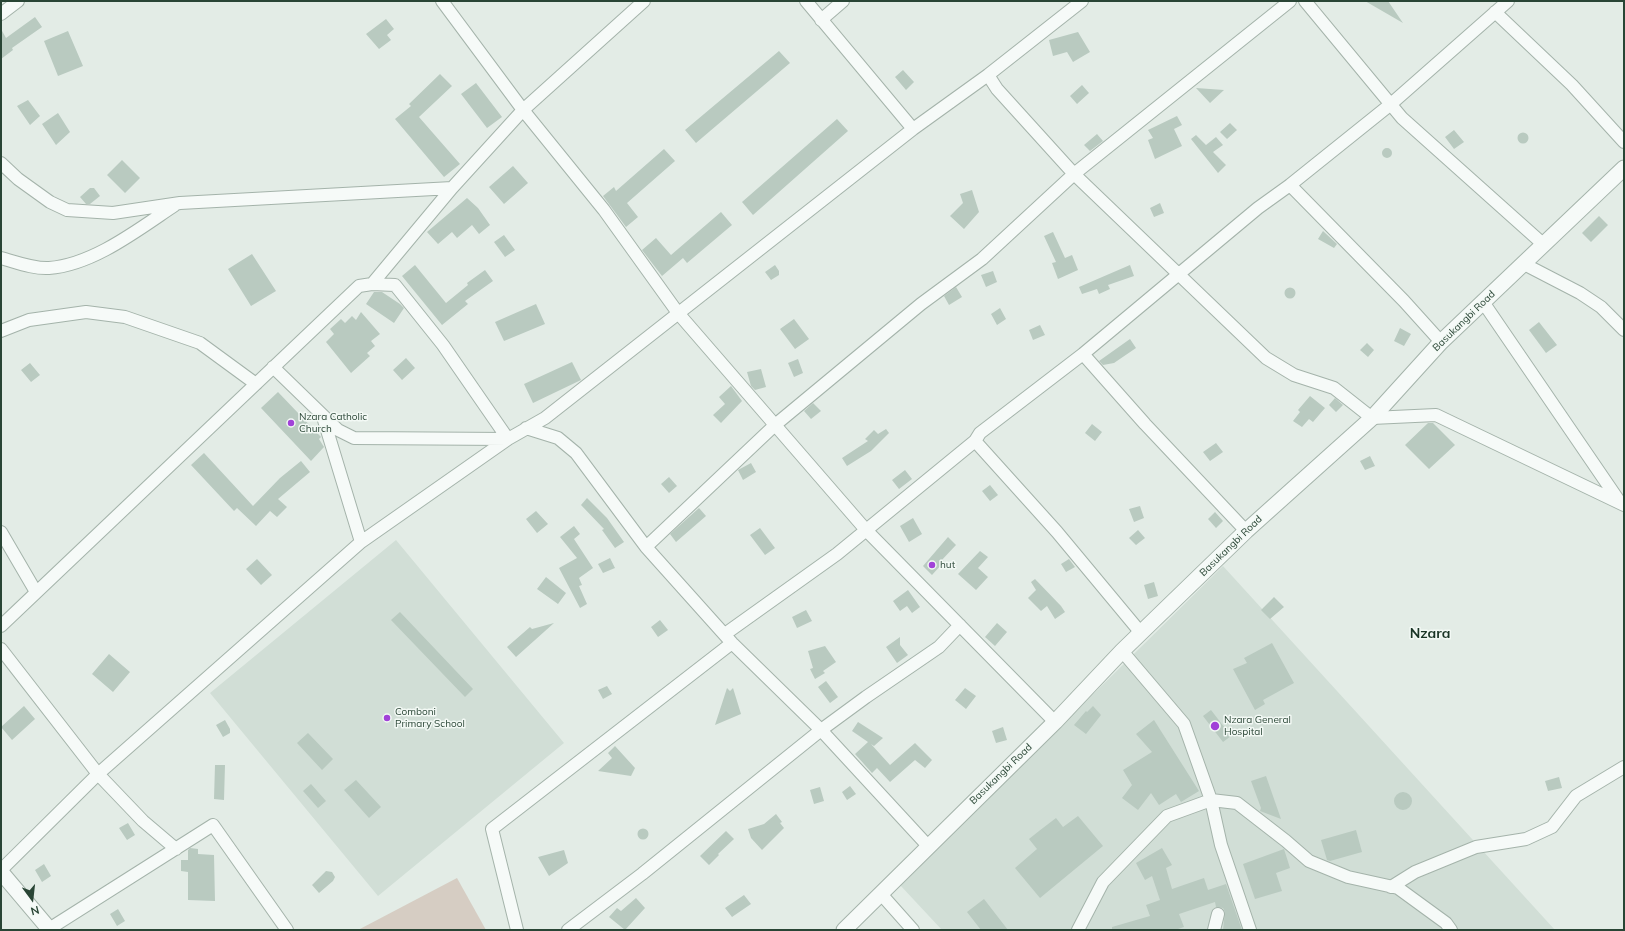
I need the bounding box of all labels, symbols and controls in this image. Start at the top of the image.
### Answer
street label: Basukangbi Road [1430,288,1498,354]
place label: Nzara Catholic Church [299,411,367,434]
marker: Nzara Catholic Church [286,418,296,428]
street label: Basukangbi Road [1197,513,1265,579]
place label: hut [940,559,955,571]
marker: hut [927,560,937,570]
district label: Nzara [1410,626,1450,642]
place label: Comboni Primary School [395,706,465,730]
marker: Comboni Primary School [382,713,392,723]
place label: Nzara General Hospital [1224,714,1291,738]
marker: Nzara General Hospital [1209,720,1221,732]
street label: Basukangbi Road [967,741,1035,807]
north arrow [12,879,52,919]
text: N [29,903,41,918]

